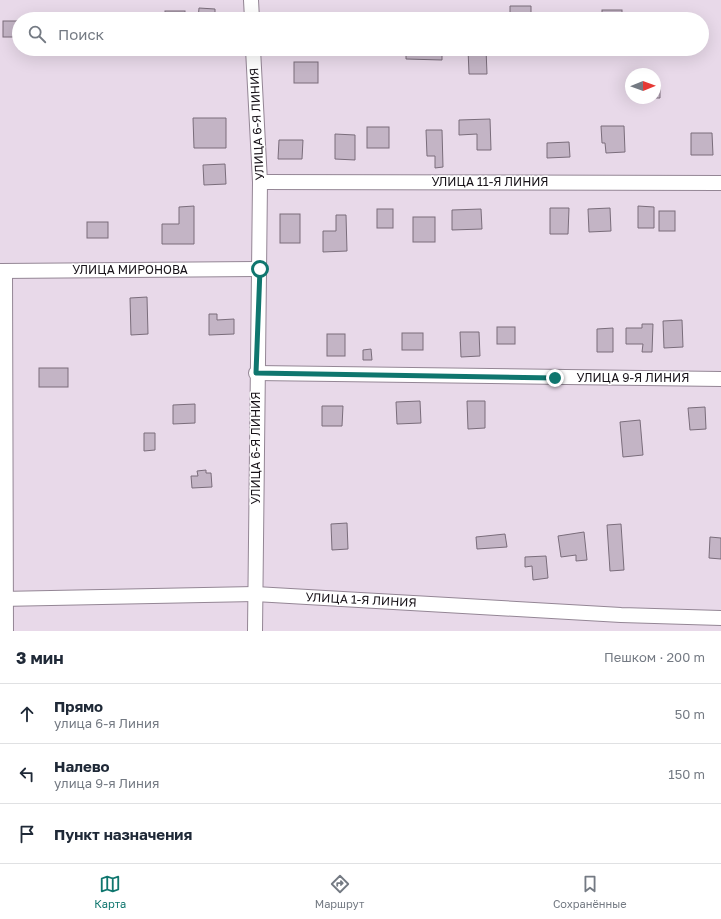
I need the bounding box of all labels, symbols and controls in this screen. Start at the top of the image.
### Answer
search box [12,12,709,56]
icon: search [26,23,48,45]
text: Поиск [58,25,104,43]
street label: УЛИЦА 6-Я ЛИНИЯ [246,67,267,181]
north arrow [625,68,661,104]
street label: УЛИЦА 11-Я ЛИНИЯ [431,174,549,189]
route start [251,260,269,278]
street label: УЛИЦА МИРОНОВА [72,262,188,277]
route end [546,369,564,387]
street label: УЛИЦА 9-Я ЛИНИЯ [577,370,689,385]
street label: УЛИЦА 6-Я ЛИНИЯ [248,392,263,504]
street label: УЛИЦА 1-Я ЛИНИЯ [305,589,417,610]
text: 3 мин [16,647,64,668]
text: Пешком · 200 m [604,649,705,665]
text: Прямо [54,697,103,715]
icon: ahead [16,703,38,725]
text: 50 m [675,706,705,722]
text: улица 6-я Линия [54,715,159,731]
text: Налево [54,757,110,775]
icon: left [16,763,38,785]
text: 150 m [668,766,705,782]
text: улица 9-я Линия [54,775,159,791]
icon: arrive [16,823,38,845]
text: Пункт назначения [54,825,192,843]
tab: Карта [94,873,126,910]
tab: Маршрут [315,873,364,910]
tab: Сохранённые [553,873,627,910]

